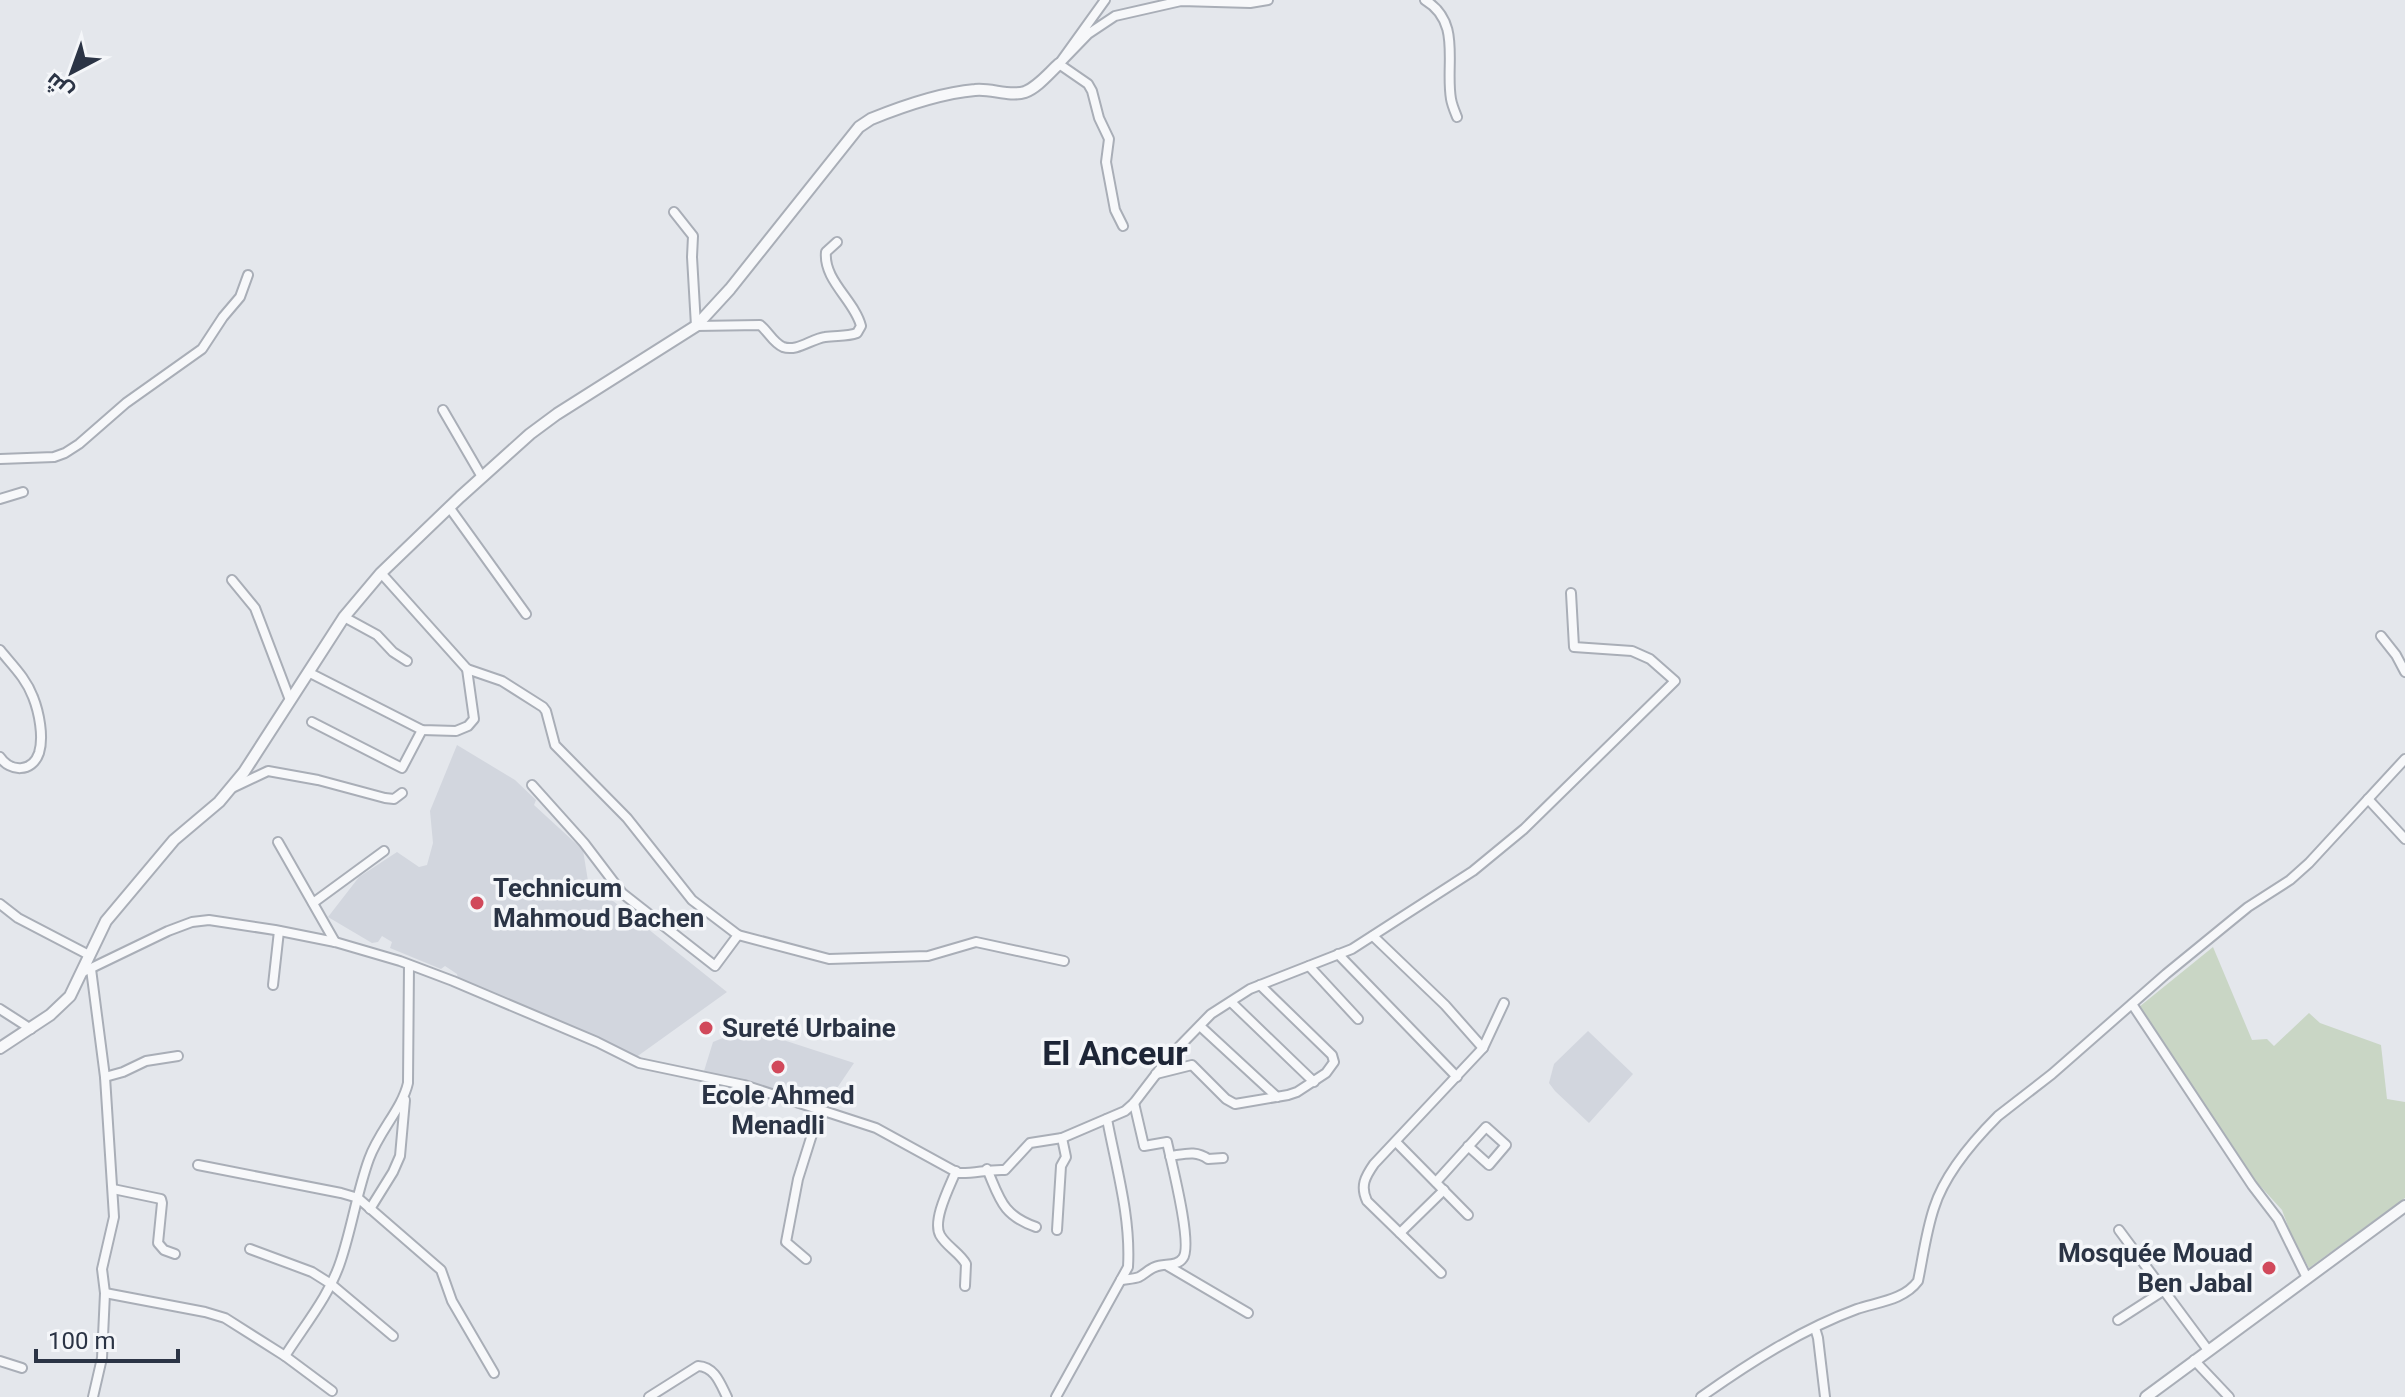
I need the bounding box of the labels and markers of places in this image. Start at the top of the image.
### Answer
place label: Technicum Mahmoud Bachen [493,873,704,933]
marker: Technicum Mahmoud Bachen [468,894,486,912]
place label: Sureté Urbaine [722,1013,896,1043]
marker: Sureté Urbaine [697,1019,715,1037]
marker: Ecole Ahmed Menadli [769,1058,787,1076]
place label: Ecole Ahmed Menadli [701,1080,855,1140]
place label: Mosquée Mouad Ben Jabal [2058,1238,2253,1298]
marker: Mosquée Mouad Ben Jabal [2260,1259,2278,1277]

